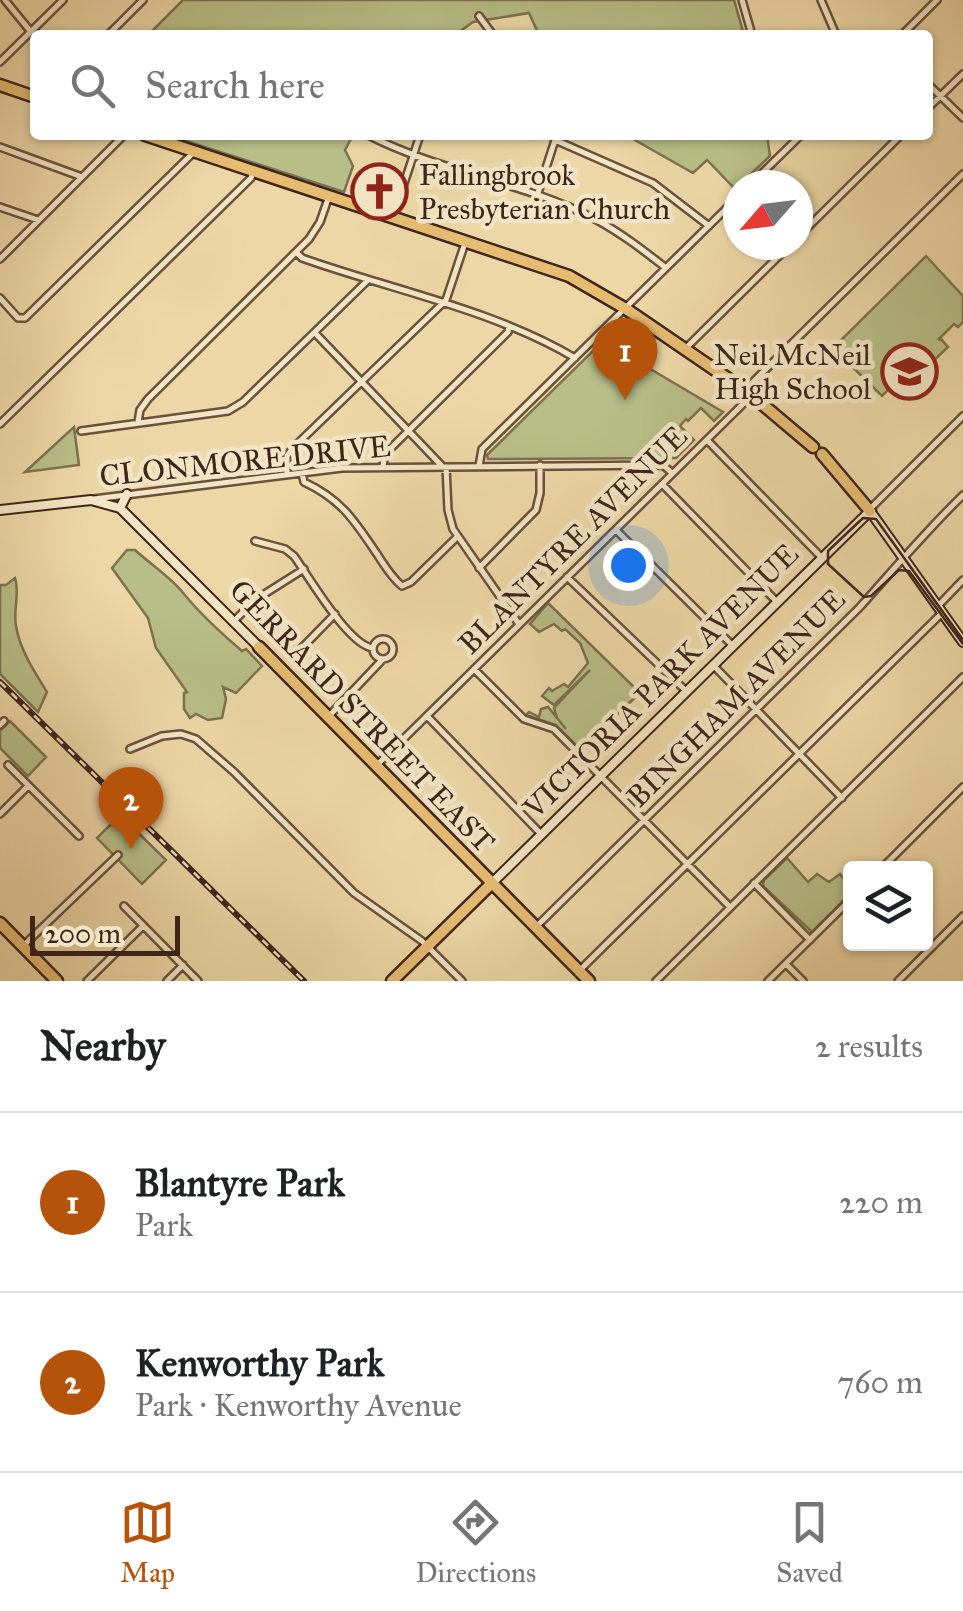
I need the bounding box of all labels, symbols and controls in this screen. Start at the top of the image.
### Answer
search box [30,30,933,140]
icon: search [65,58,120,113]
text: Search here [145,62,325,108]
place label: Fallingbrook Presbyterian Church [419,157,670,227]
church icon: Fallingbrook Presbyterian Church [350,162,410,222]
north arrow [723,170,813,260]
pin: 1 [592,318,658,400]
place label: Neil McNeil High School [714,337,872,407]
school or university icon: Neil McNeil High School [880,342,940,402]
street label: BLANTYRE AVENUE [451,418,695,662]
street label: CLONMORE DRIVE [98,428,392,494]
street label: VICTORIA PARK AVENUE [515,536,806,827]
your location [603,540,654,591]
street label: GERRARD STREET EAST [222,572,502,860]
street label: BINGHAM AVENUE [619,581,853,815]
pin: 2 [98,766,164,849]
map controls [843,861,933,951]
button: layers [843,861,933,951]
scale bar [30,911,180,956]
text: 200 m [45,916,121,951]
text: Nearby [40,1020,165,1072]
text: 2 results [815,1027,923,1066]
text: Blantyre Park [135,1160,345,1206]
text: 1 [66,1183,79,1222]
text: 220 m [839,1183,923,1222]
text: Park [135,1206,193,1245]
text: Kenworthy Park [135,1340,384,1386]
text: 2 [65,1363,80,1402]
text: 760 m [837,1363,923,1402]
text: Park · Kenworthy Avenue [135,1386,462,1425]
tab: Map [120,1495,175,1590]
tab: Directions [415,1495,536,1590]
tab: Saved [776,1495,843,1590]

